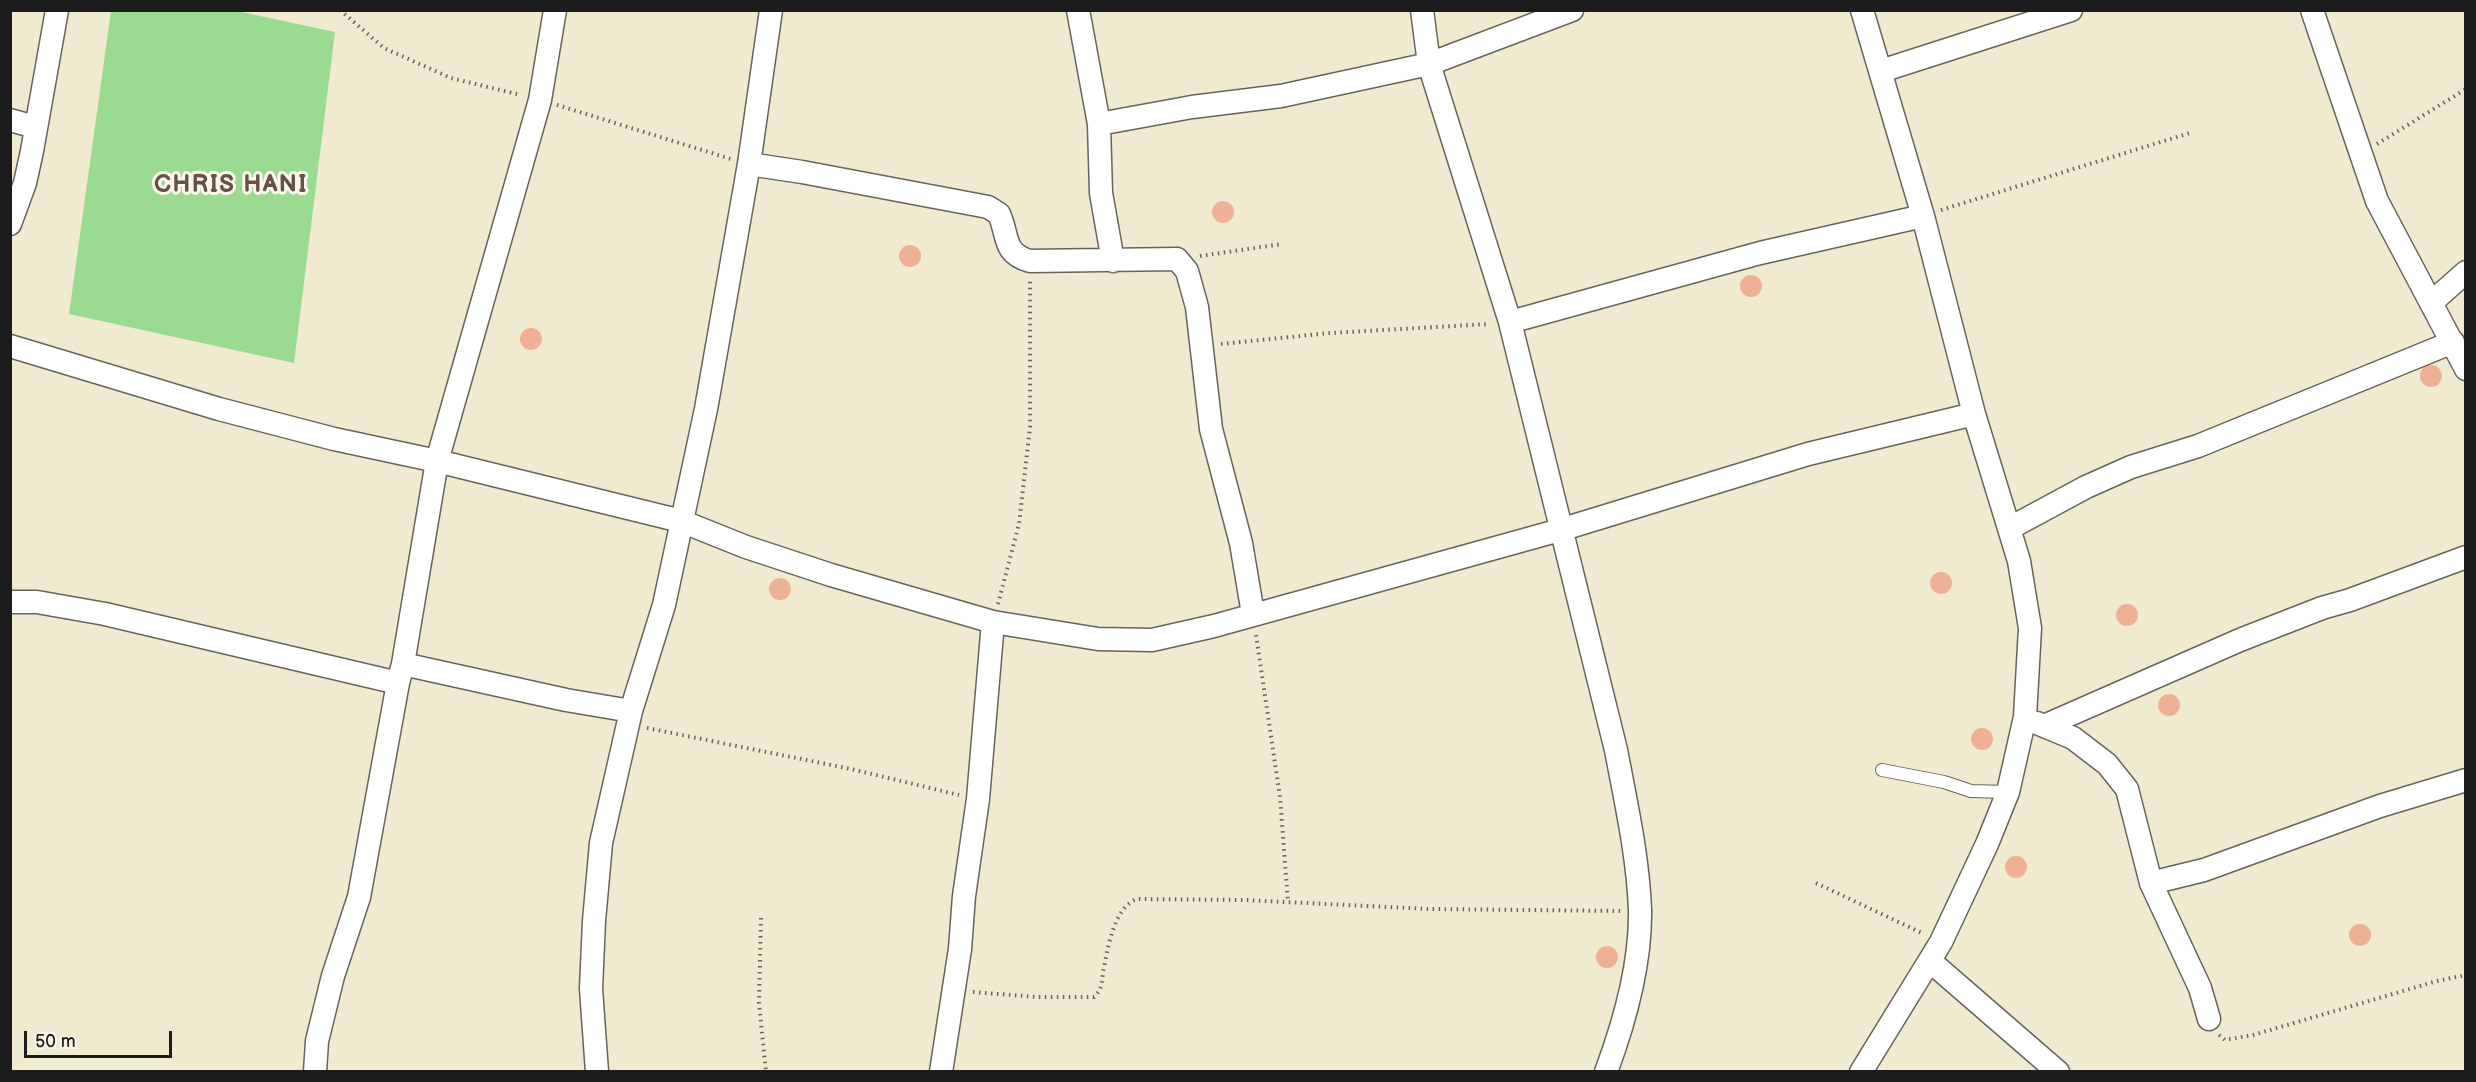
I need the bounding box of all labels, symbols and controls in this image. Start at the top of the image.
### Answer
district label: CHRIS HANI [154,172,308,200]
scale bar [27,1019,176,1057]
text: 50 m [35,1031,76,1052]

